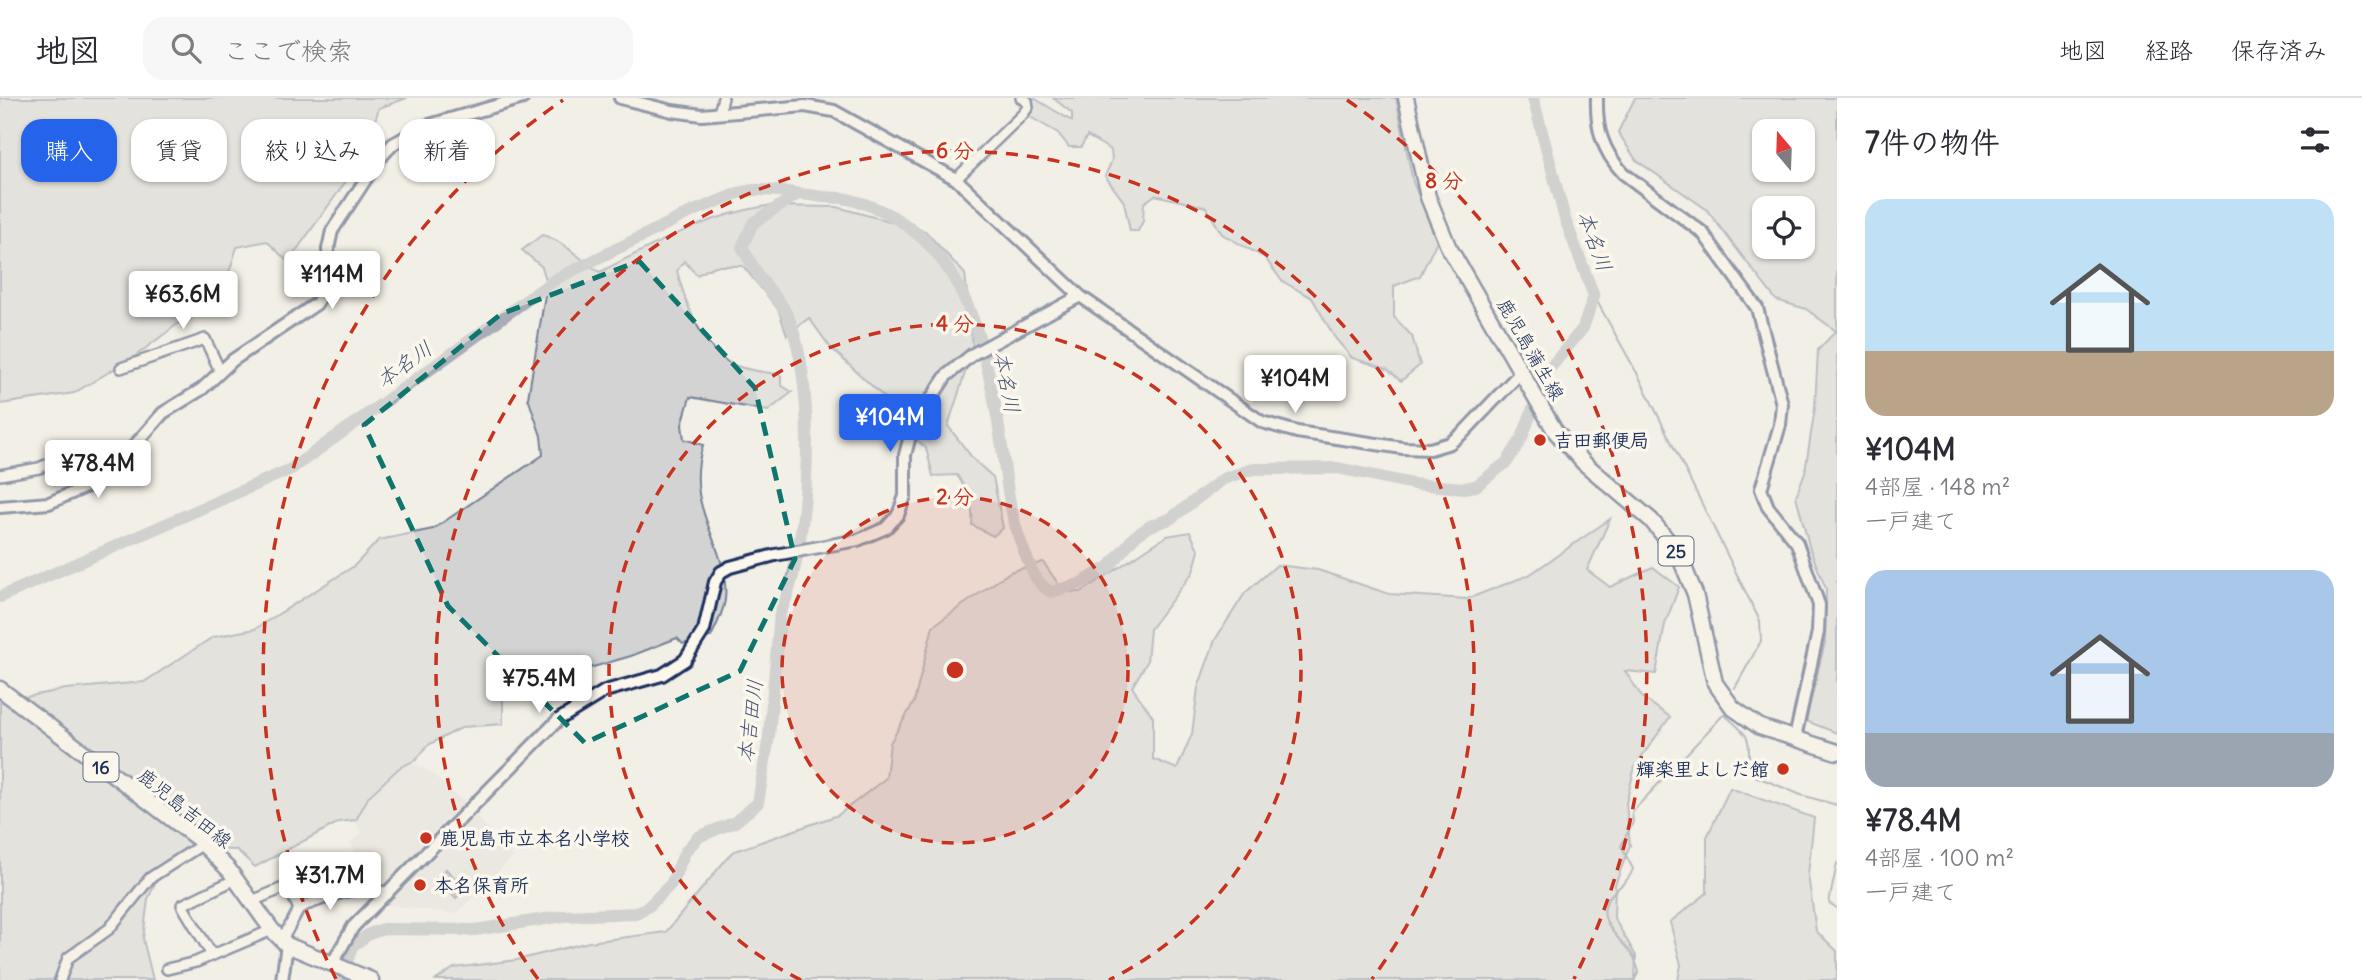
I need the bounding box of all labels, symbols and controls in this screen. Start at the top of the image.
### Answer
search box [143,17,633,80]
text: 地図 [35,29,101,71]
icon: search [167,29,205,67]
text: ここで検索 [223,34,353,67]
text: 地図 [2059,35,2107,65]
text: 経路 [2145,35,2193,65]
text: 保存済み [2231,35,2327,65]
chip: 購入 [21,119,117,182]
chip: 賃貸 [131,119,227,182]
chip: 絞り込み [241,119,385,182]
chip: 新着 [399,119,495,182]
north arrow [1752,119,1815,182]
map controls [1752,119,1815,259]
icon: filters [2296,121,2334,159]
text: 7件の物件 [1865,123,2000,161]
text: 6 分 [936,137,974,164]
text: 8 分 [1425,167,1463,194]
button: locate [1752,196,1815,259]
water label: 本名川 [1572,207,1618,275]
icon: home [2037,245,2163,371]
pin: ¥114M [283,252,381,311]
text: ¥114M [300,259,364,288]
pin: ¥63.6M [126,272,240,331]
text: ¥63.6M [145,279,221,308]
street label: 鹿児島蒲生線 [1492,294,1570,404]
text: 4 分 [936,310,974,337]
water label: 本名川 [371,335,437,393]
water label: 本名川 [988,349,1026,415]
pin: ¥104M [1246,356,1344,415]
text: ¥104M [1260,363,1330,392]
pin: ¥104M [841,394,939,454]
text: ¥104M [855,402,925,431]
place label: 吉田郵便局 [1554,428,1649,452]
text: ¥104M [1865,430,1956,468]
marker: 吉田郵便局 [1532,432,1548,448]
pin: ¥78.4M [41,440,155,500]
text: ¥78.4M [61,448,135,477]
text: 4部屋 · 148 m² [1865,472,2010,501]
text: 2 分 [936,483,974,510]
text: 一戸建て [1865,506,1957,535]
road number: 25 [1658,536,1694,565]
icon: home [2037,616,2163,742]
pin: ¥75.4M [482,656,596,715]
centre of rings [943,658,967,682]
text: ¥75.4M [502,663,576,692]
water label: 本吉田川 [731,678,769,764]
road number: 16 [84,752,119,782]
place label: 輝楽里よしだ館 [1636,757,1769,781]
marker: 輝楽里よしだ館 [1775,761,1791,777]
street label: 鹿児島吉田線 [133,763,237,853]
text: ¥78.4M [1865,801,1962,839]
place label: 鹿児島市立本名小学校 [440,826,630,850]
marker: 鹿児島市立本名小学校 [418,830,434,846]
text: 4部屋 · 100 m² [1865,843,2014,872]
pin: ¥31.7M [273,852,387,912]
text: ¥31.7M [295,860,365,889]
place label: 本名保育所 [434,873,529,897]
marker: 本名保育所 [412,877,428,893]
text: 一戸建て [1865,877,1957,906]

